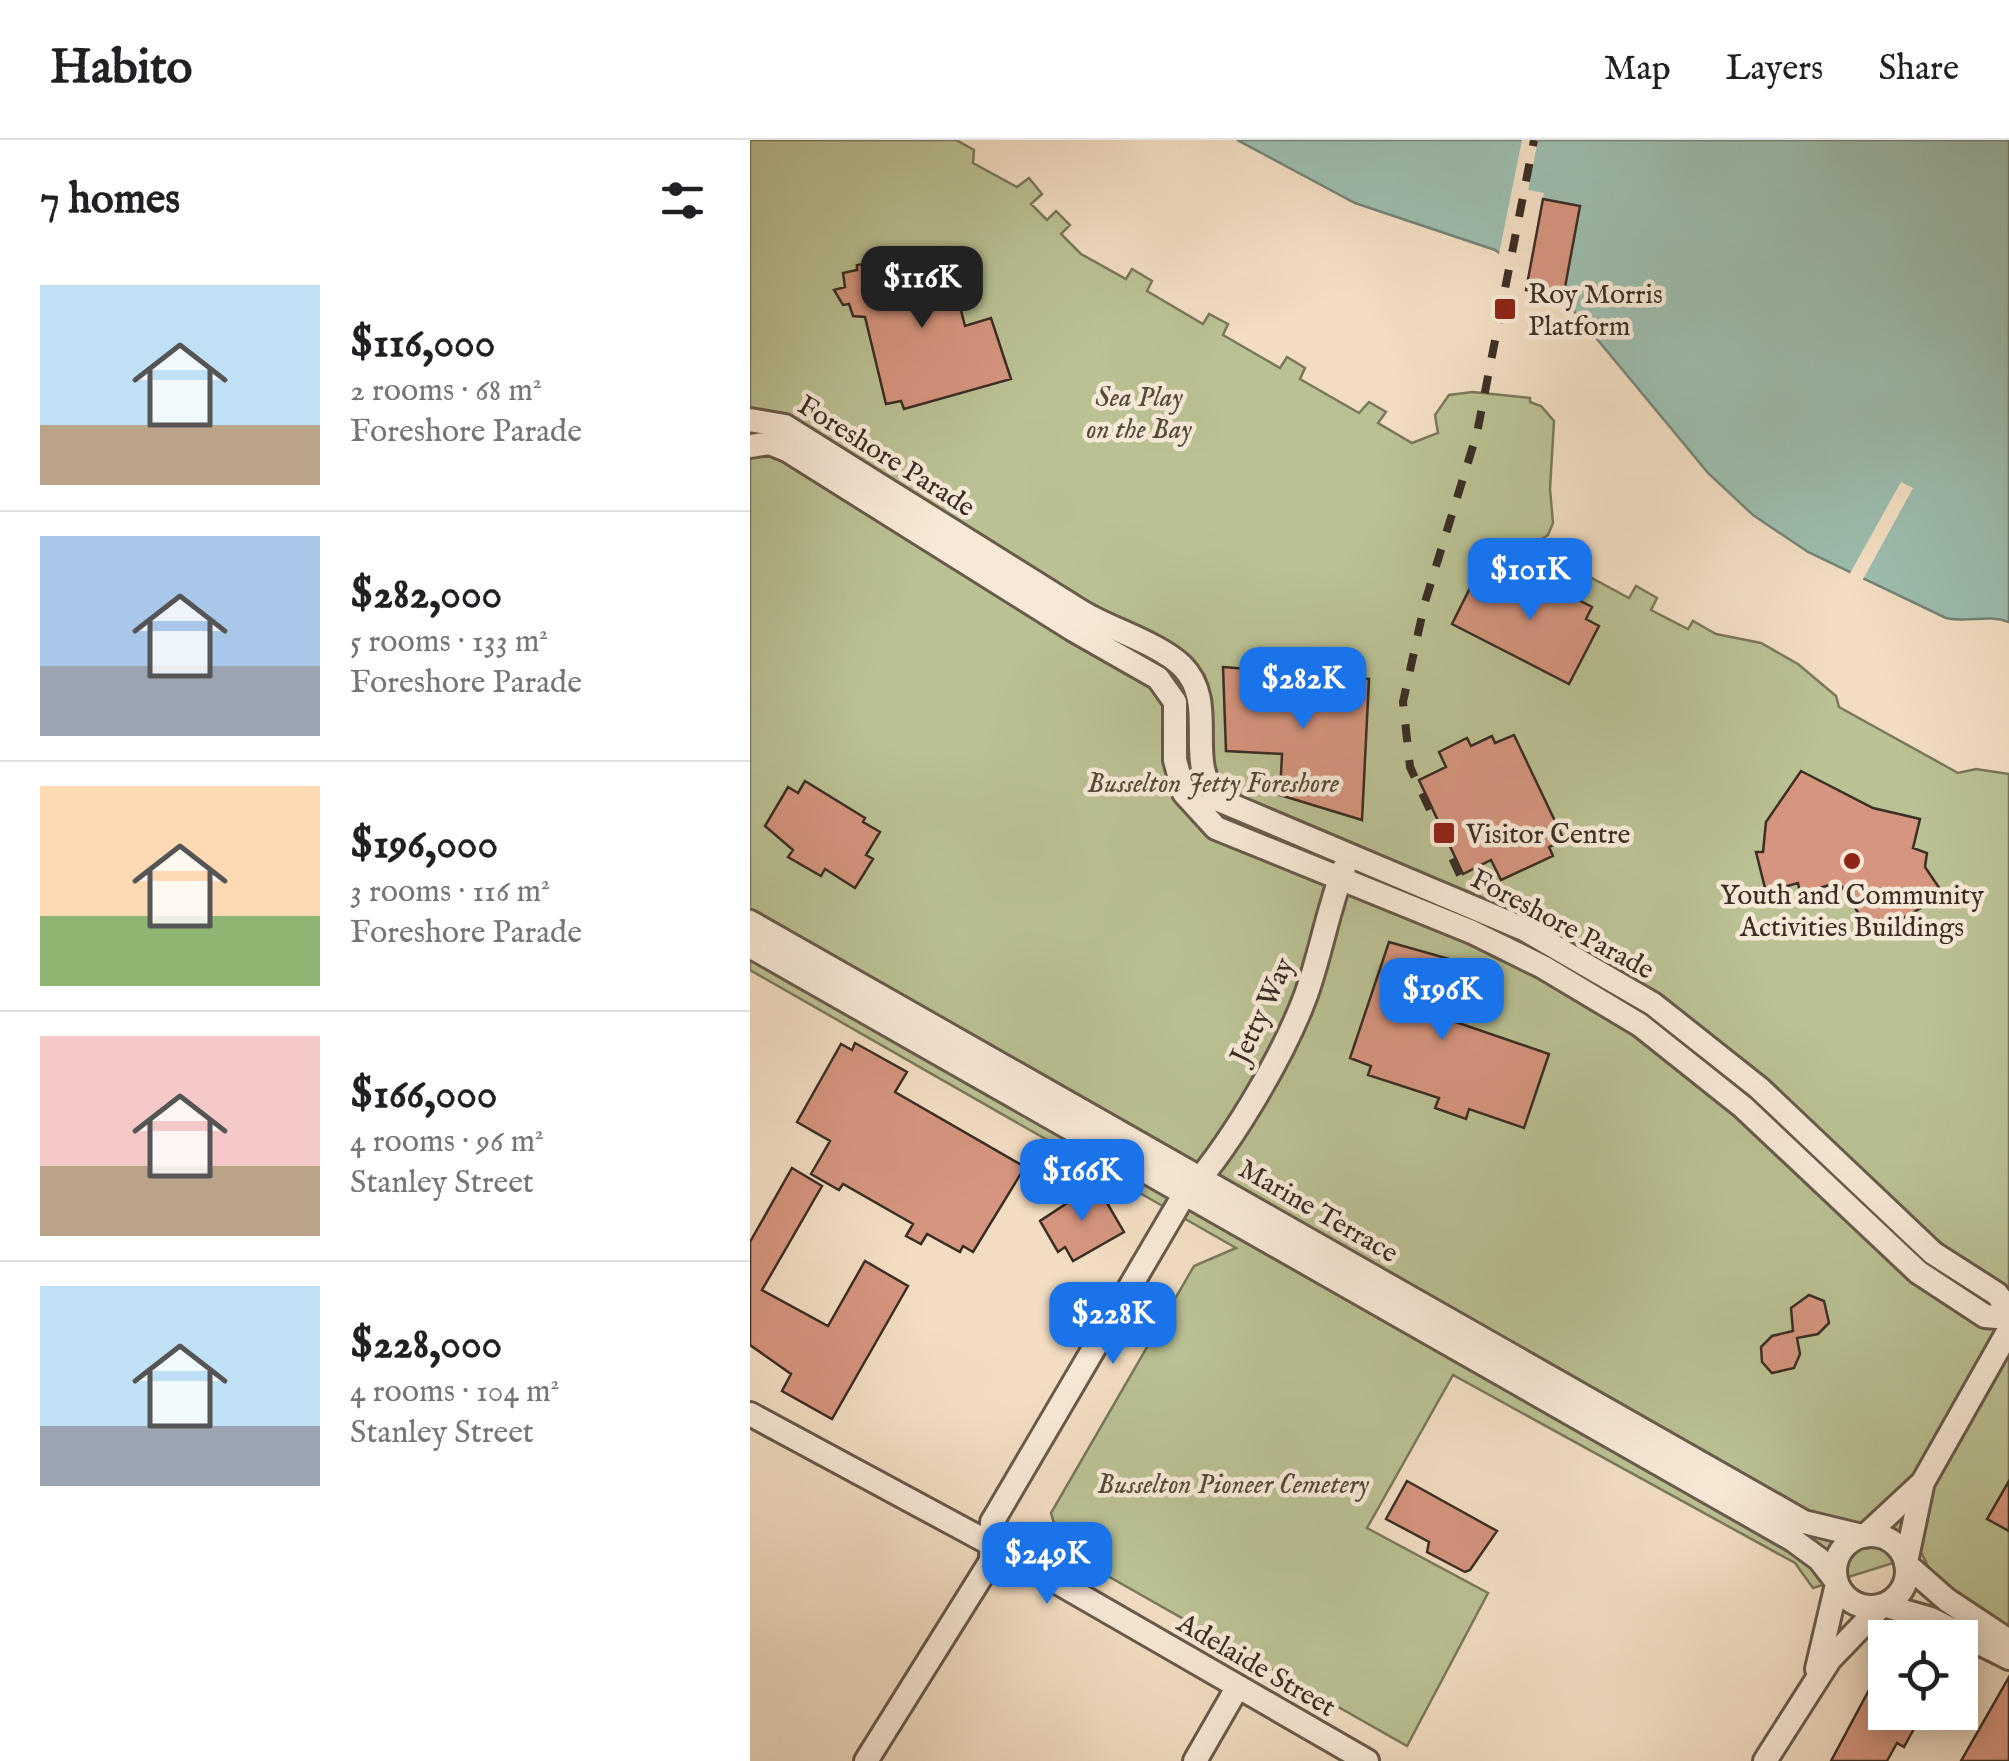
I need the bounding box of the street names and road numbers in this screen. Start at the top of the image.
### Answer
street label: Foreshore Parade [790,389,981,526]
street label: Foreshore Parade [1464,862,1660,988]
street label: Jetty Way [1222,952,1303,1073]
street label: Marine Terrace [1232,1152,1404,1272]
street label: Adelaide Street [1169,1606,1342,1726]

